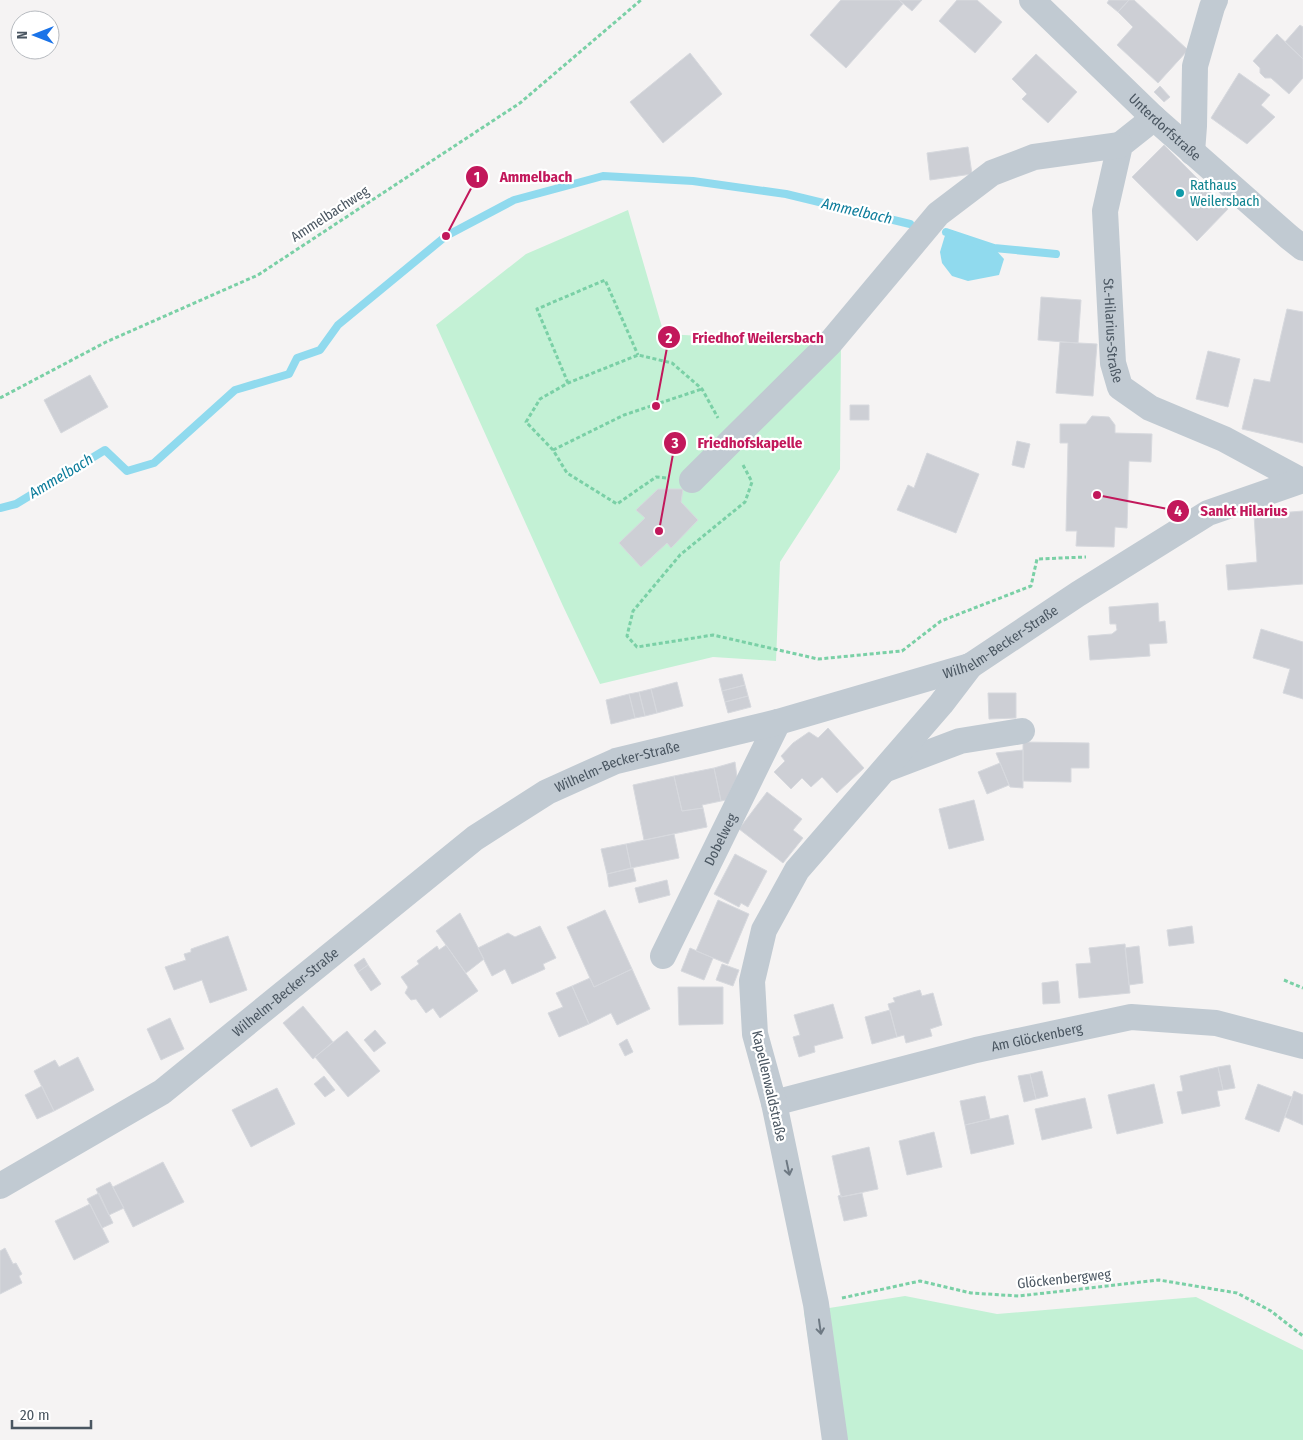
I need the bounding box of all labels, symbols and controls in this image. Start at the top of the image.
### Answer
north arrow [10,10,60,60]
text: N [14,31,31,39]
street label: Unterdorfstraße [1125,90,1205,164]
callout: Ammelbach [464,162,582,192]
text: 1 [474,168,480,186]
text: Ammelbach [499,168,572,186]
place label: Rathaus Weilersbach [1190,177,1260,210]
street label: Ammelbachweg [288,182,373,246]
marker: Rathaus Weilersbach [1174,187,1186,199]
water label: Ammelbach [819,194,894,228]
street label: St.-Hilarius-Straße [1100,278,1127,385]
callout: Friedhof Weilersbach [657,322,833,352]
text: 2 [665,329,673,347]
text: Friedhof Weilersbach [692,329,824,347]
callout: Friedhofskapelle [662,428,812,458]
text: 3 [670,434,679,452]
text: Friedhofskapelle [698,434,803,452]
water label: Ammelbach [25,450,96,503]
callout: Sankt Hilarius [1166,496,1298,526]
text: 4 [1174,502,1182,520]
text: Sankt Hilarius [1200,502,1288,520]
street label: Wilhelm-Becker-Straße [941,601,1061,682]
street label: Wilhelm-Becker-Straße [552,737,682,796]
street label: Dobelweg [700,810,741,868]
street label: Wilhelm-Becker-Straße [229,944,342,1040]
street label: Am Glöckenberg [990,1019,1084,1055]
street label: Kapellenwaldstraße [748,1029,790,1143]
one-way arrow [784,1159,793,1175]
street label: Glöckenbergweg [1016,1266,1112,1292]
one-way arrow [815,1319,825,1335]
scale bar [12,1398,91,1430]
text: 20 m [20,1406,50,1424]

